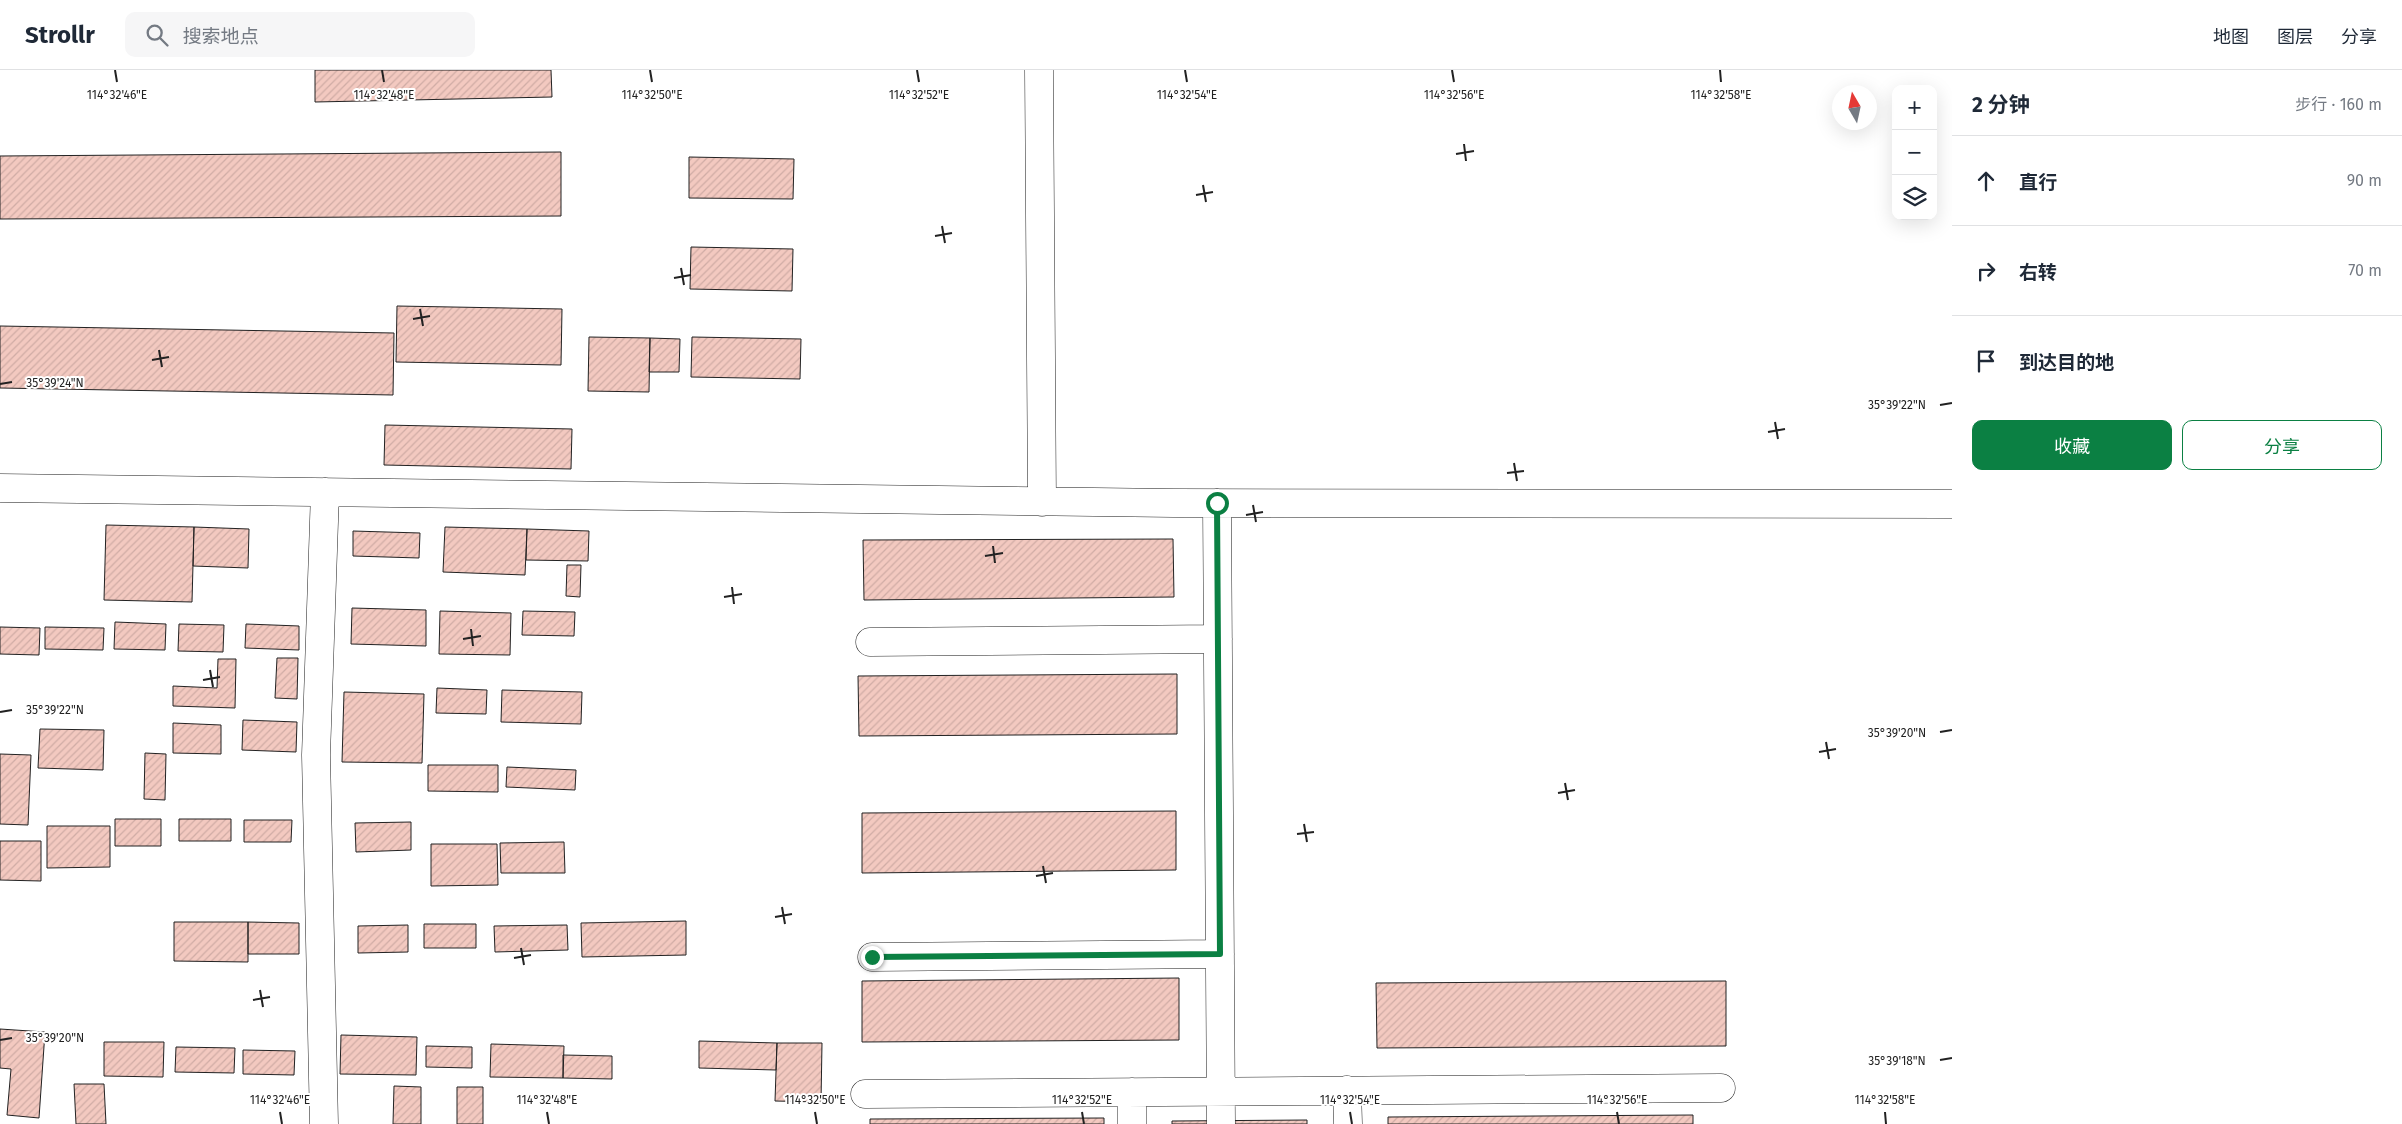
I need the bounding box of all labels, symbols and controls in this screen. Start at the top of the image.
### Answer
search box [125,12,475,57]
text: Strollr [25,21,95,49]
icon: search [143,21,171,49]
text: 搜索地点 [183,25,259,48]
text: 地图 [2213,26,2249,48]
text: 图层 [2277,26,2313,48]
text: 分享 [2341,26,2377,48]
north arrow [1832,85,1877,130]
map controls [1892,85,1937,220]
button: + [1892,85,1937,130]
text: 114°32'46"E [87,88,147,102]
text: 114°32'48"E [354,88,414,102]
text: 114°32'50"E [621,88,683,102]
text: 114°32'52"E [889,88,949,102]
text: 114°32'54"E [1157,88,1217,102]
text: 114°32'56"E [1424,88,1484,102]
text: 114°32'58"E [1691,88,1751,102]
text: 2 分钟 [1972,92,2030,118]
text: 步行 · 160 m [2295,95,2382,114]
button: − [1892,130,1937,175]
icon: ahead [1972,167,2000,195]
text: 直行 [2019,171,2057,194]
text: 90 m [2347,171,2382,190]
button: layers [1892,175,1937,220]
icon: right [1972,257,2000,285]
text: 右转 [2019,261,2057,284]
text: 70 m [2348,261,2382,280]
icon: arrive [1972,347,2000,375]
text: 到达目的地 [2019,351,2114,374]
text: 35°39'24"N [26,376,84,390]
text: 35°39'22"N [1868,398,1926,412]
button: 收藏 [1972,420,2172,470]
button: 分享 [2182,420,2382,470]
route start [1206,492,1229,515]
text: 35°39'22"N [26,703,84,717]
text: 35°39'20"N [1868,726,1926,740]
route end [861,946,884,969]
text: 35°39'20"N [26,1031,84,1045]
text: 35°39'18"N [1868,1054,1926,1068]
text: 114°32'46"E [250,1093,310,1107]
text: 114°32'48"E [517,1093,577,1107]
text: 114°32'50"E [784,1093,846,1107]
text: 114°32'52"E [1052,1093,1112,1107]
text: 114°32'54"E [1320,1093,1380,1107]
text: 114°32'56"E [1587,1093,1647,1107]
text: 114°32'58"E [1855,1093,1915,1107]

